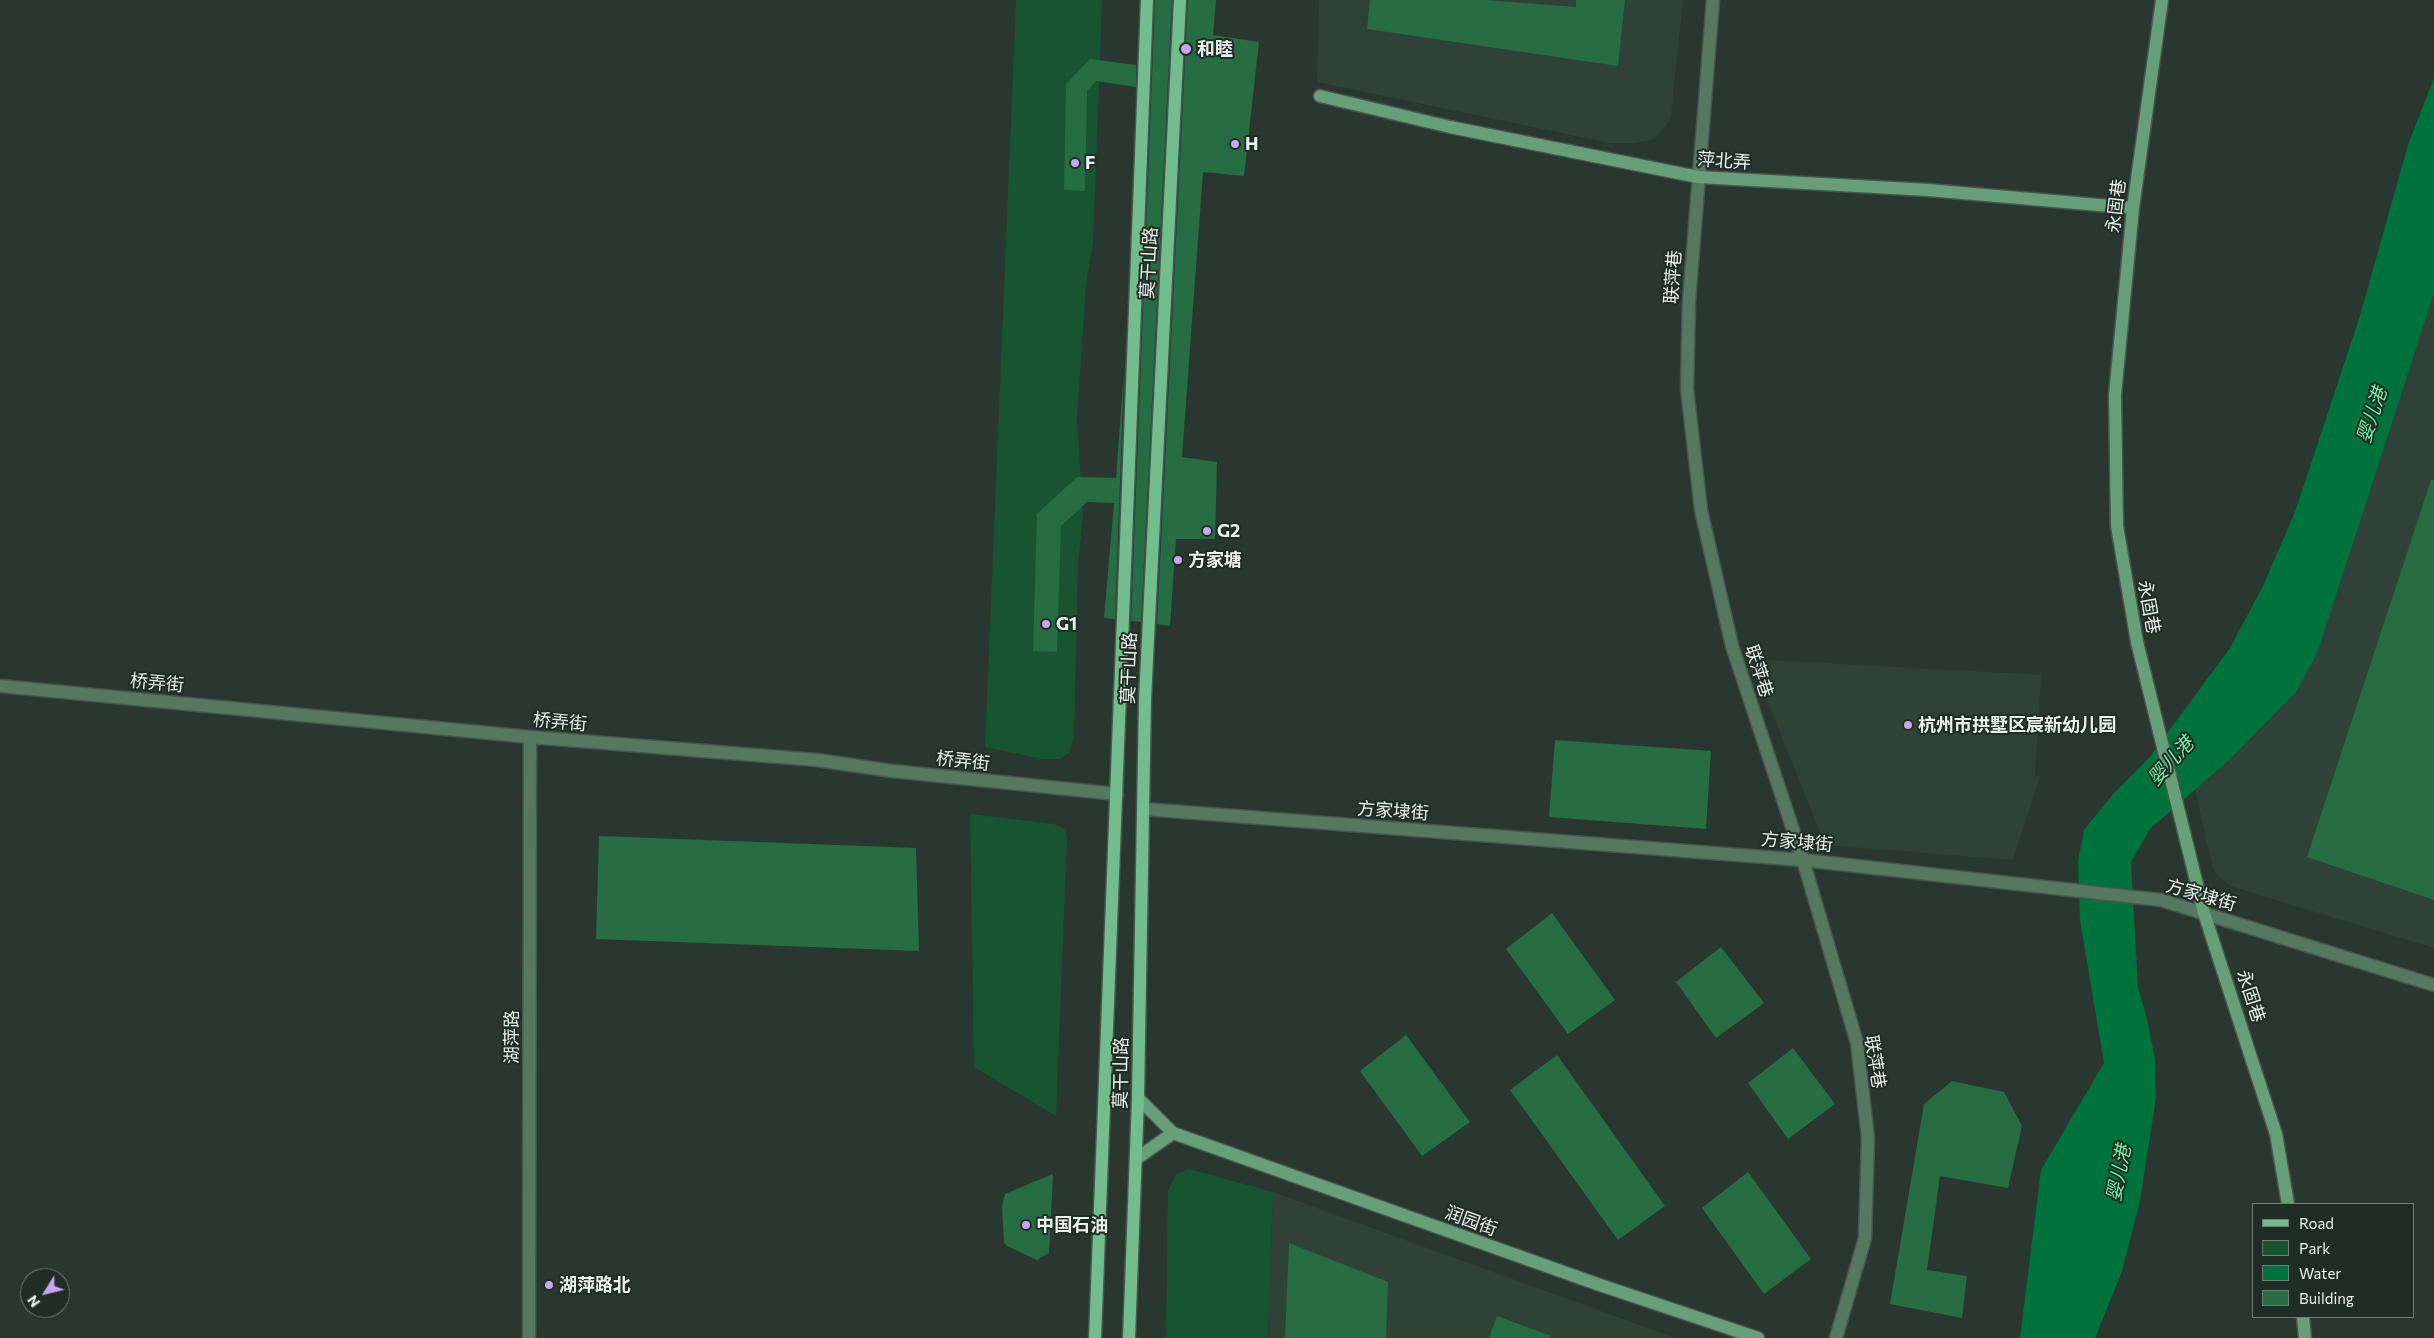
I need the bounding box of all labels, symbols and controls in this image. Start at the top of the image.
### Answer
place label: 和睦 [1197,38,1233,60]
marker: 和睦 [1179,42,1193,56]
place label: H [1245,133,1258,155]
marker: H [1229,138,1241,150]
street label: 萍北弄 [1696,148,1752,174]
place label: F [1085,152,1095,174]
marker: F [1069,157,1081,169]
street label: 永固巷 [2102,178,2130,234]
street label: 莫干山路 [1136,226,1162,300]
street label: 联萍巷 [1660,249,1686,305]
water label: 婴儿港 [2352,384,2392,446]
place label: G2 [1217,520,1240,542]
marker: G2 [1201,525,1213,537]
place label: 方家塘 [1188,549,1242,571]
marker: 方家塘 [1172,554,1184,566]
street label: 永固巷 [2134,579,2164,635]
place label: G1 [1056,613,1077,635]
marker: G1 [1040,618,1052,630]
street label: 莫干山路 [1117,632,1141,704]
street label: 联萍巷 [1740,642,1778,700]
street label: 桥弄街 [129,670,185,696]
street label: 桥弄街 [532,709,588,735]
place label: 杭州市拱墅区宸新幼儿园 [1918,714,2116,736]
marker: 杭州市拱墅区宸新幼儿园 [1902,719,1914,731]
water label: 婴儿港 [2143,732,2199,790]
street label: 桥弄街 [935,747,991,775]
street label: 方家埭街 [1356,798,1430,824]
street label: 方家埭街 [1760,828,1834,856]
street label: 方家埭街 [2163,875,2239,915]
street label: 永固巷 [2232,967,2270,1025]
street label: 湖萍路 [501,1010,523,1064]
street label: 联萍巷 [1860,1034,1890,1090]
street label: 莫干山路 [1110,1037,1132,1109]
water label: 婴儿港 [2102,1143,2136,1203]
street label: 润园街 [1442,1202,1500,1240]
legend [2252,1203,2414,1318]
place label: 中国石油 [1036,1214,1108,1236]
text: Road [2299,1214,2334,1232]
marker: 中国石油 [1020,1219,1032,1231]
text: Park [2299,1239,2330,1257]
text: Water [2299,1264,2341,1282]
north arrow [20,1268,70,1318]
place label: 湖萍路北 [559,1274,631,1296]
marker: 湖萍路北 [543,1279,555,1291]
text: Building [2299,1289,2354,1307]
text: N [23,1292,43,1311]

